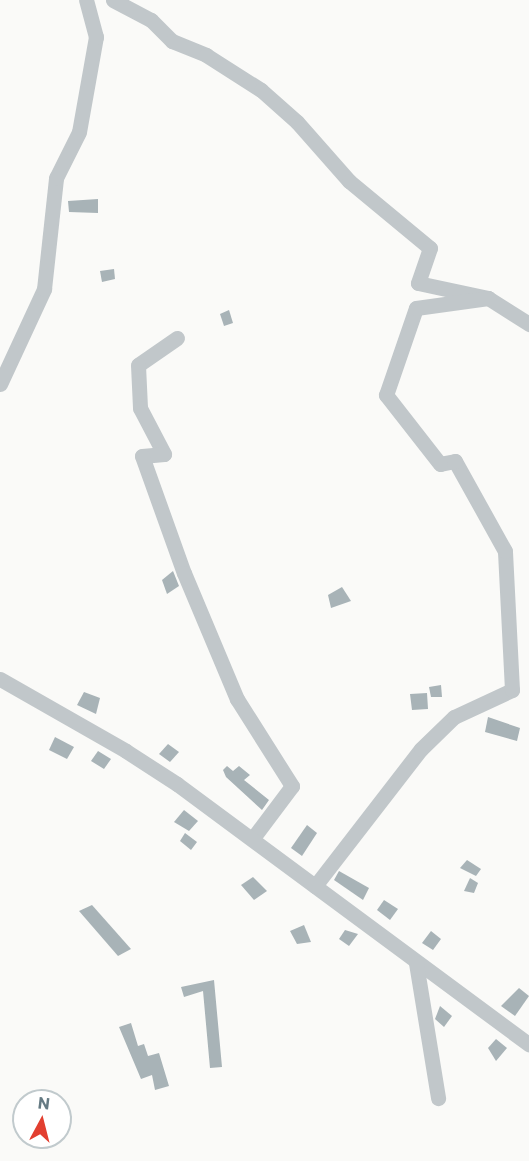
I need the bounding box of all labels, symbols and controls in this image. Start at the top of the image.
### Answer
north arrow [12,1089,72,1149]
text: N [37,1092,51,1113]

